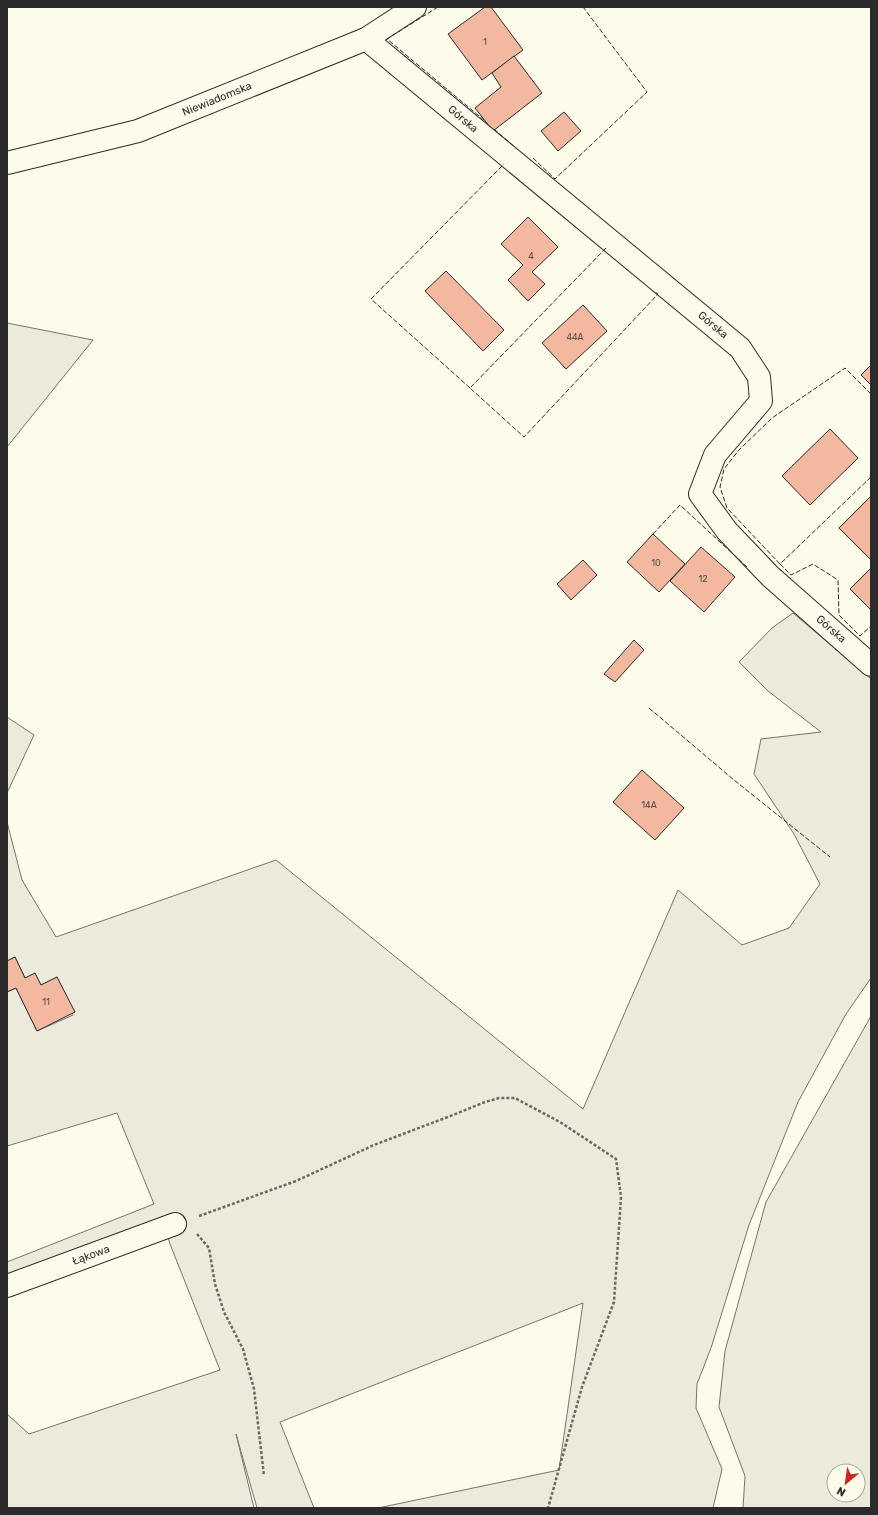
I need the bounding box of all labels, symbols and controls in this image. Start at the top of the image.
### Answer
house number: 1 [483,37,487,47]
street label: Niewiadomska [180,79,254,119]
street label: Górska [445,103,481,135]
house number: 4 [528,251,534,261]
street label: Górska [695,309,731,341]
house number: 44A [566,332,584,342]
house number: 10 [651,558,661,568]
house number: 12 [698,574,708,584]
street label: Górska [813,613,849,645]
house number: 14A [641,800,657,810]
house number: 11 [42,997,50,1007]
street label: Łąkowa [71,1242,111,1268]
north arrow [826,1463,866,1503]
text: N [835,1484,848,1499]

